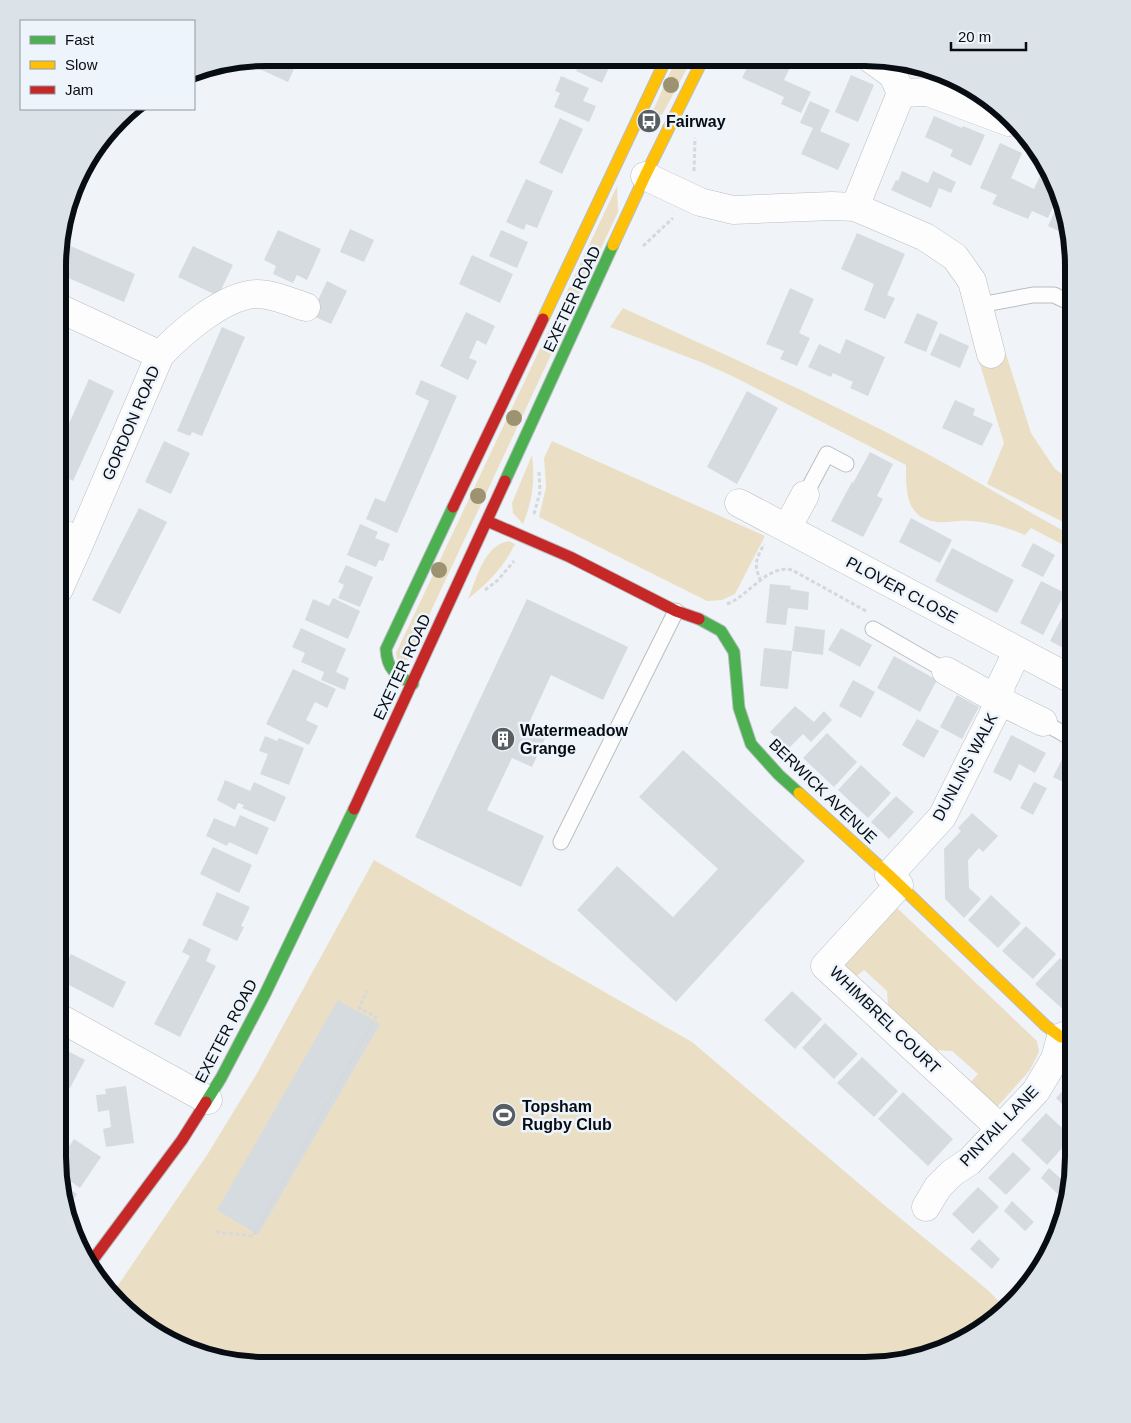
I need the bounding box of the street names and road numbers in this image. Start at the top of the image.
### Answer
street label: EXETER ROAD [540,243,604,355]
street label: GORDON ROAD [99,363,163,483]
street label: PLOVER CLOSE [843,553,961,627]
street label: EXETER ROAD [370,611,434,723]
street label: DUNLINS WALK [929,710,1001,824]
street label: BERWICK AVENUE [766,735,880,847]
street label: WHIMBREL COURT [826,963,944,1077]
street label: EXETER ROAD [192,976,260,1086]
street label: PINTAIL LANE [956,1082,1042,1170]

